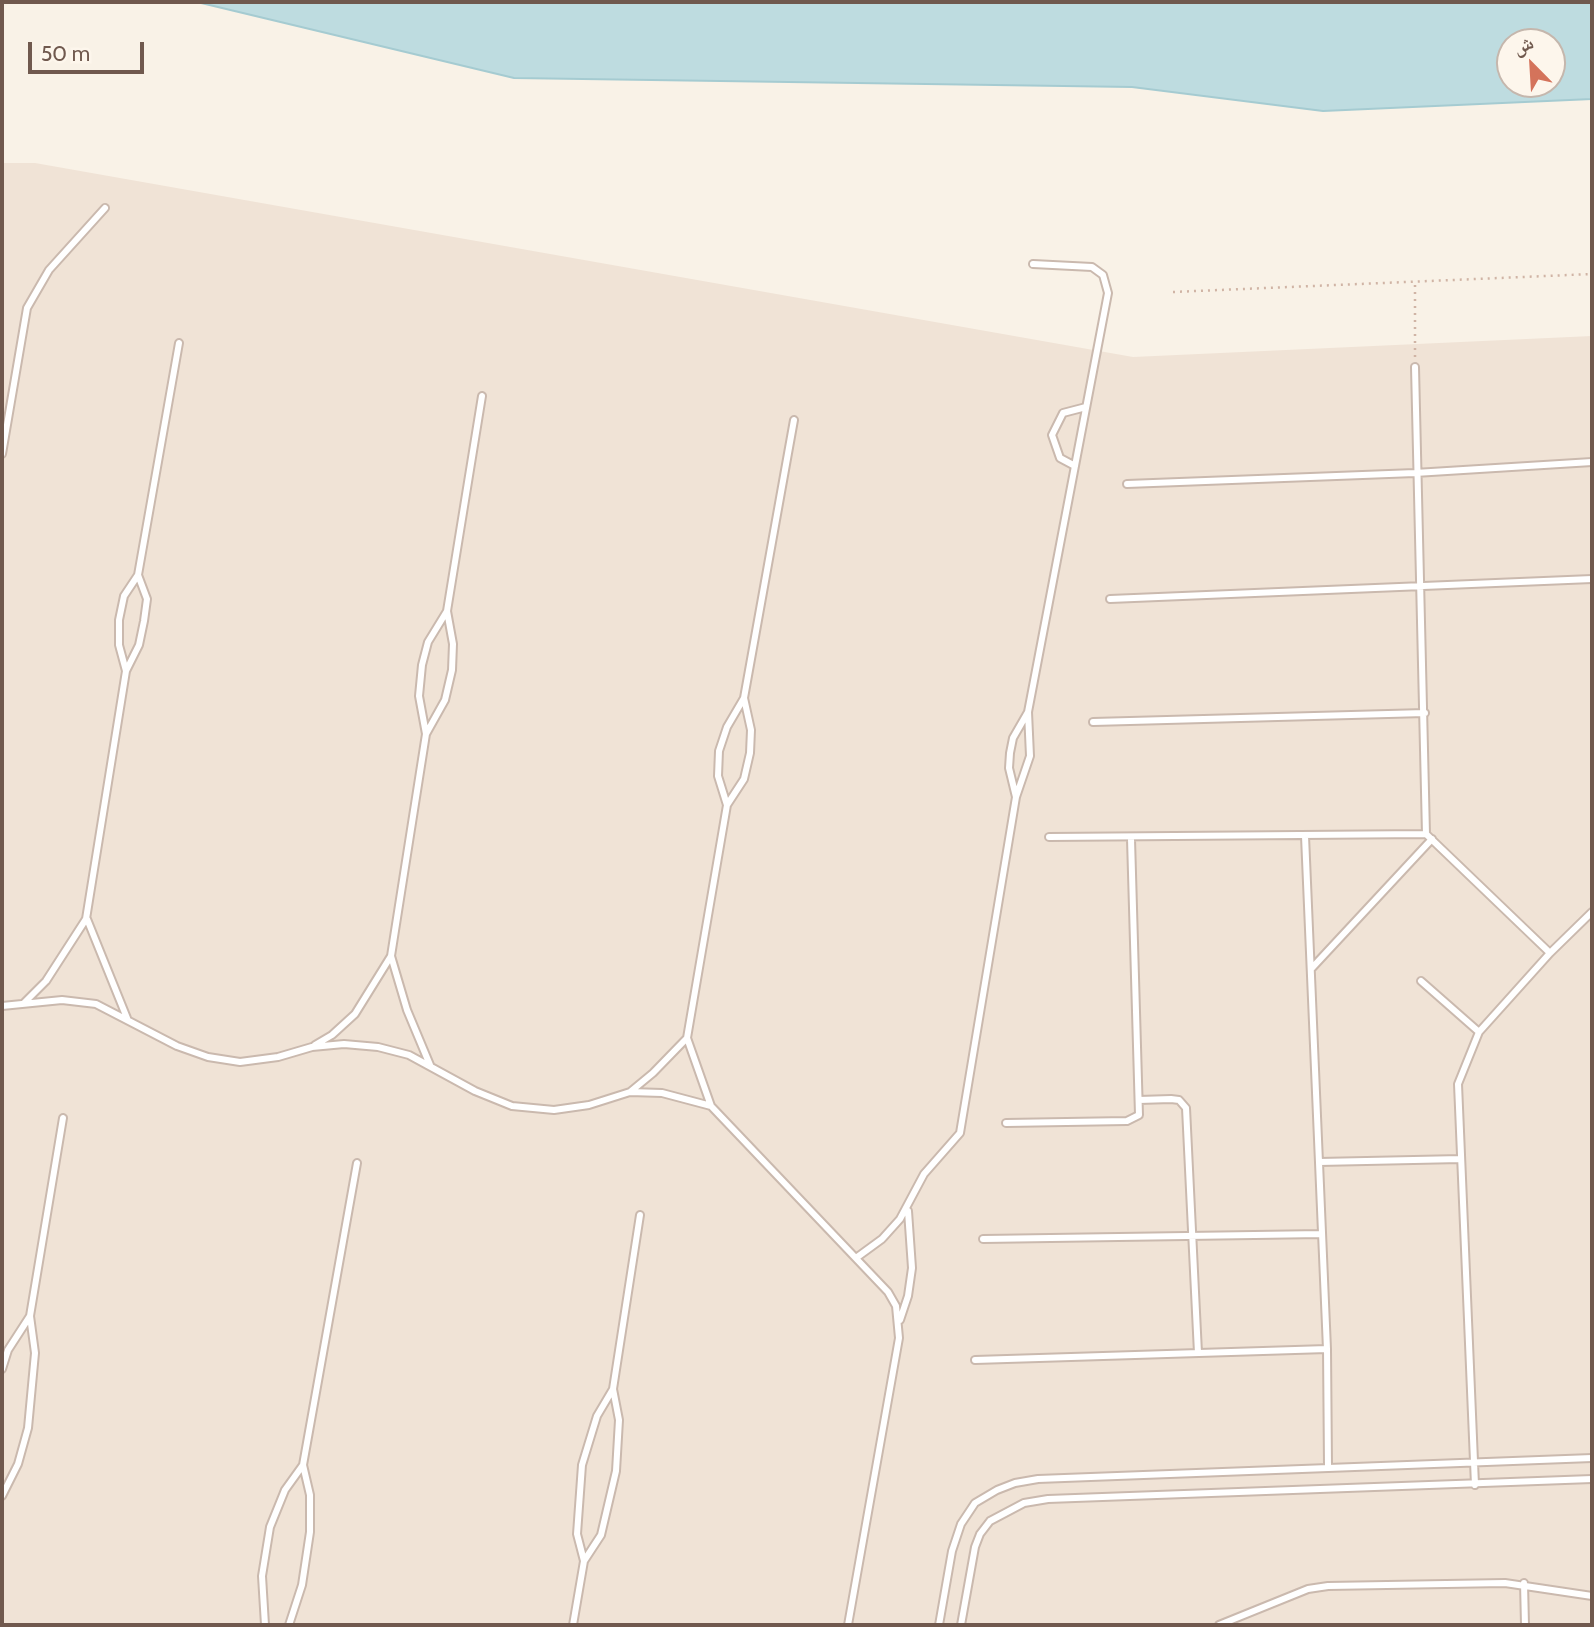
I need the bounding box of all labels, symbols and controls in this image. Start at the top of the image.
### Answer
scale bar [32,28,147,72]
north arrow [1496,28,1566,98]
text: ش [1509,31,1537,60]
text: 50 m [41,41,90,66]

